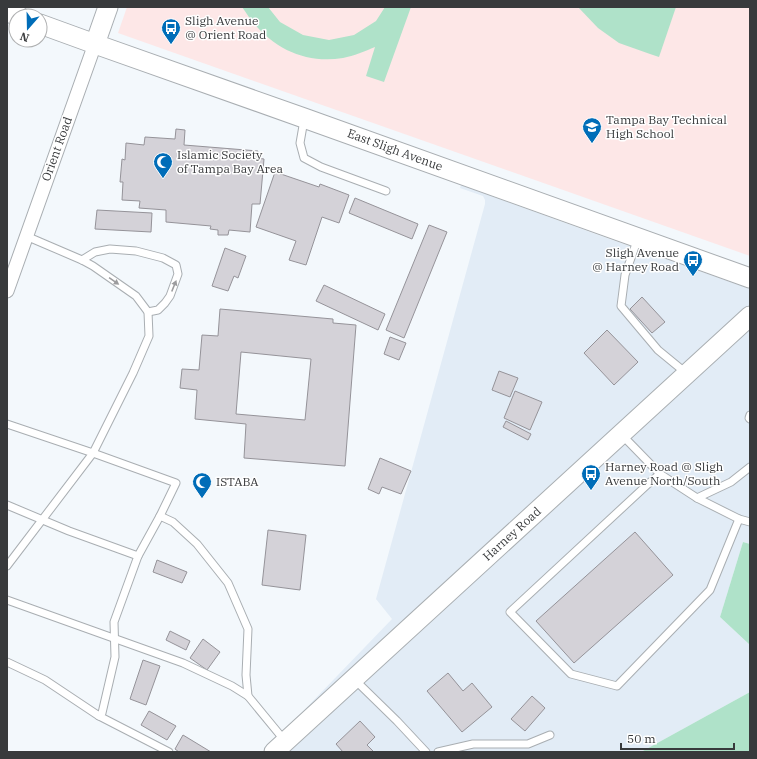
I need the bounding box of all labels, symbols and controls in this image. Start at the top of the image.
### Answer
north arrow [8,8,48,48]
place label: Sligh Avenue @ Orient Road [185,13,266,42]
bus stop icon: Sligh Avenue @ Orient Road [160,17,182,45]
text: N [18,29,31,45]
place label: Tampa Bay Technical High School [606,112,727,141]
street label: Orient Road [38,115,75,183]
school or university icon: Tampa Bay Technical High School [581,116,603,144]
street label: East Sligh Avenue [345,125,445,174]
place label: Islamic Society of Tampa Bay Area [177,147,283,176]
mosque icon: Islamic Society of Tampa Bay Area [152,151,174,179]
place label: Sligh Avenue @ Harney Road [592,245,679,274]
bus stop icon: Sligh Avenue @ Harney Road [682,249,704,277]
one-way arrow [109,277,120,285]
one-way arrow [171,280,177,291]
place label: Harney Road @ Sligh Avenue North/South [605,459,724,488]
bus stop icon: Harney Road @ Sligh Avenue North/South [580,463,602,491]
mosque icon: ISTABA [191,471,213,499]
place label: ISTABA [216,474,259,489]
street label: Harney Road [479,504,544,564]
scale bar [621,725,734,751]
text: 50 m [627,731,656,746]

